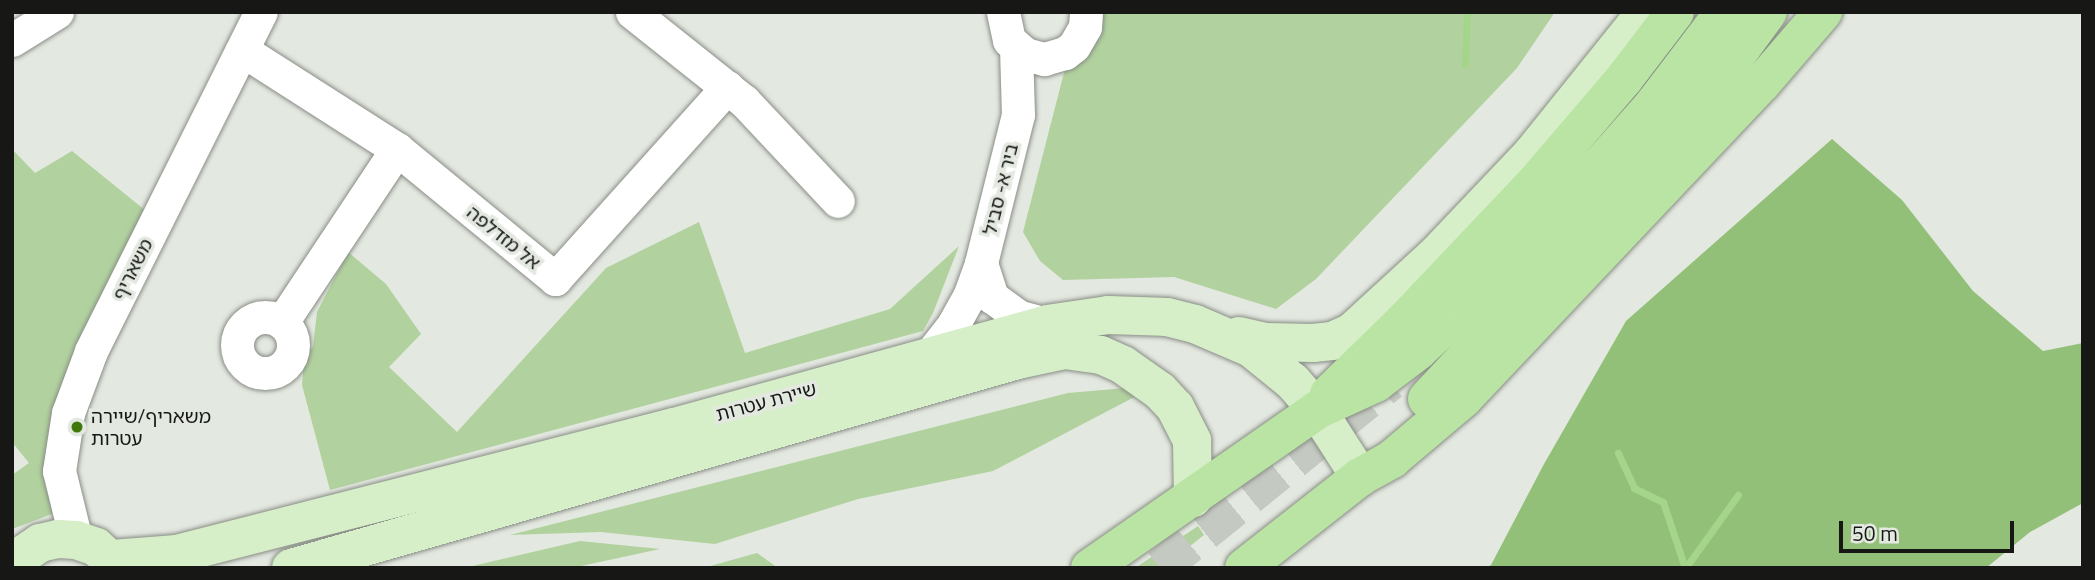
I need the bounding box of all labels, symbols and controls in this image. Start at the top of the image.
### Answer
street label: ביר א- סביל [978,141,1022,237]
street label: אל מזדלפה [463,200,545,274]
street label: משאריף [107,235,157,303]
street label: שיירת עטרות [713,377,819,425]
place label: משאריף/שיירה עטרות [91,405,211,449]
marker: משאריף/שיירה עטרות [69,419,85,435]
scale bar [1843,506,2018,550]
text: 50 m [1852,517,1898,549]

